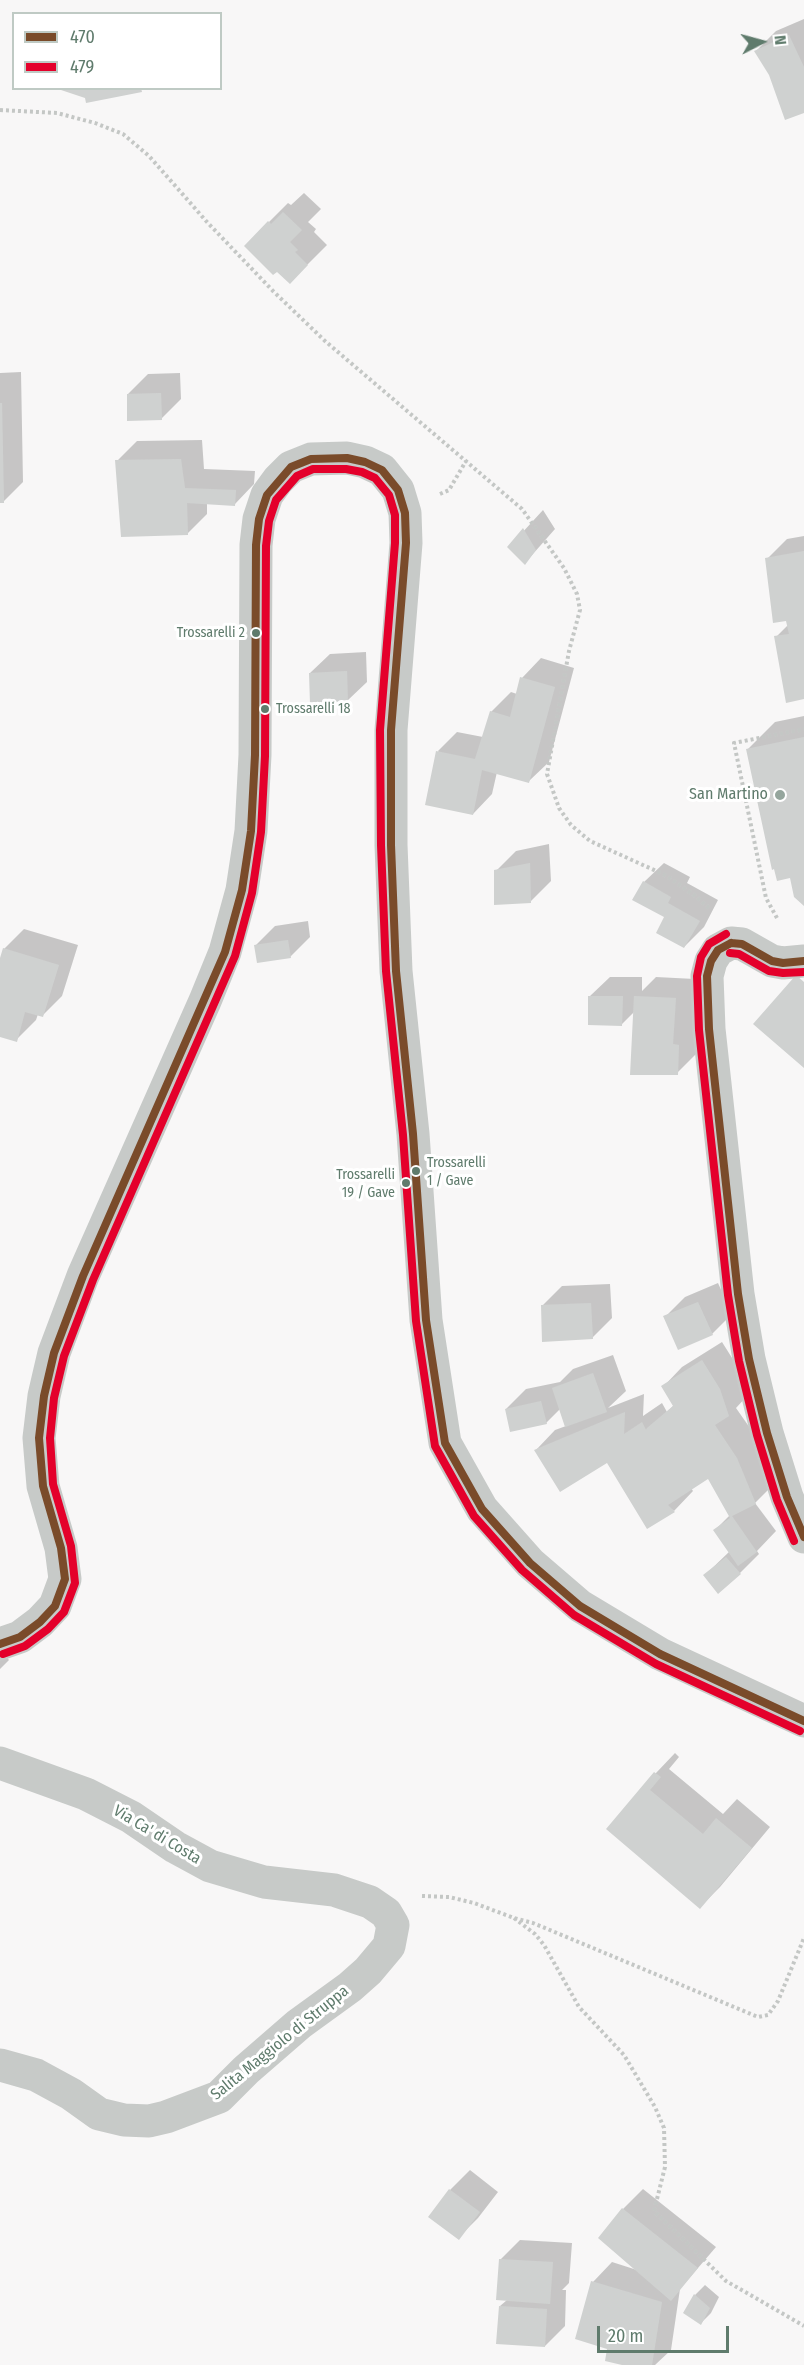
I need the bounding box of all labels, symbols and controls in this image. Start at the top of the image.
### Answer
legend [12,12,222,90]
north arrow [732,12,792,72]
text: 470 [70,26,95,48]
text: N [770,34,790,46]
text: 479 [70,56,94,78]
place label: Trossarelli 2 [177,625,245,641]
marker: Trossarelli 2 [250,627,262,639]
place label: Trossarelli 18 [276,701,351,717]
marker: Trossarelli 18 [259,703,271,715]
place label: San Martino [689,785,768,805]
marker: San Martino [773,788,787,802]
place label: Trossarelli 1 / Gave [427,1155,486,1188]
marker: Trossarelli 1 / Gave [410,1165,422,1177]
place label: Trossarelli 19 / Gave [336,1167,395,1200]
marker: Trossarelli 19 / Gave [400,1177,412,1189]
street label: Via Ca' di Costa [110,1801,204,1869]
street label: Salita Maggiolo di Struppa [207,1982,353,2104]
scale bar [600,2314,732,2352]
text: 20 m [608,2325,643,2347]

